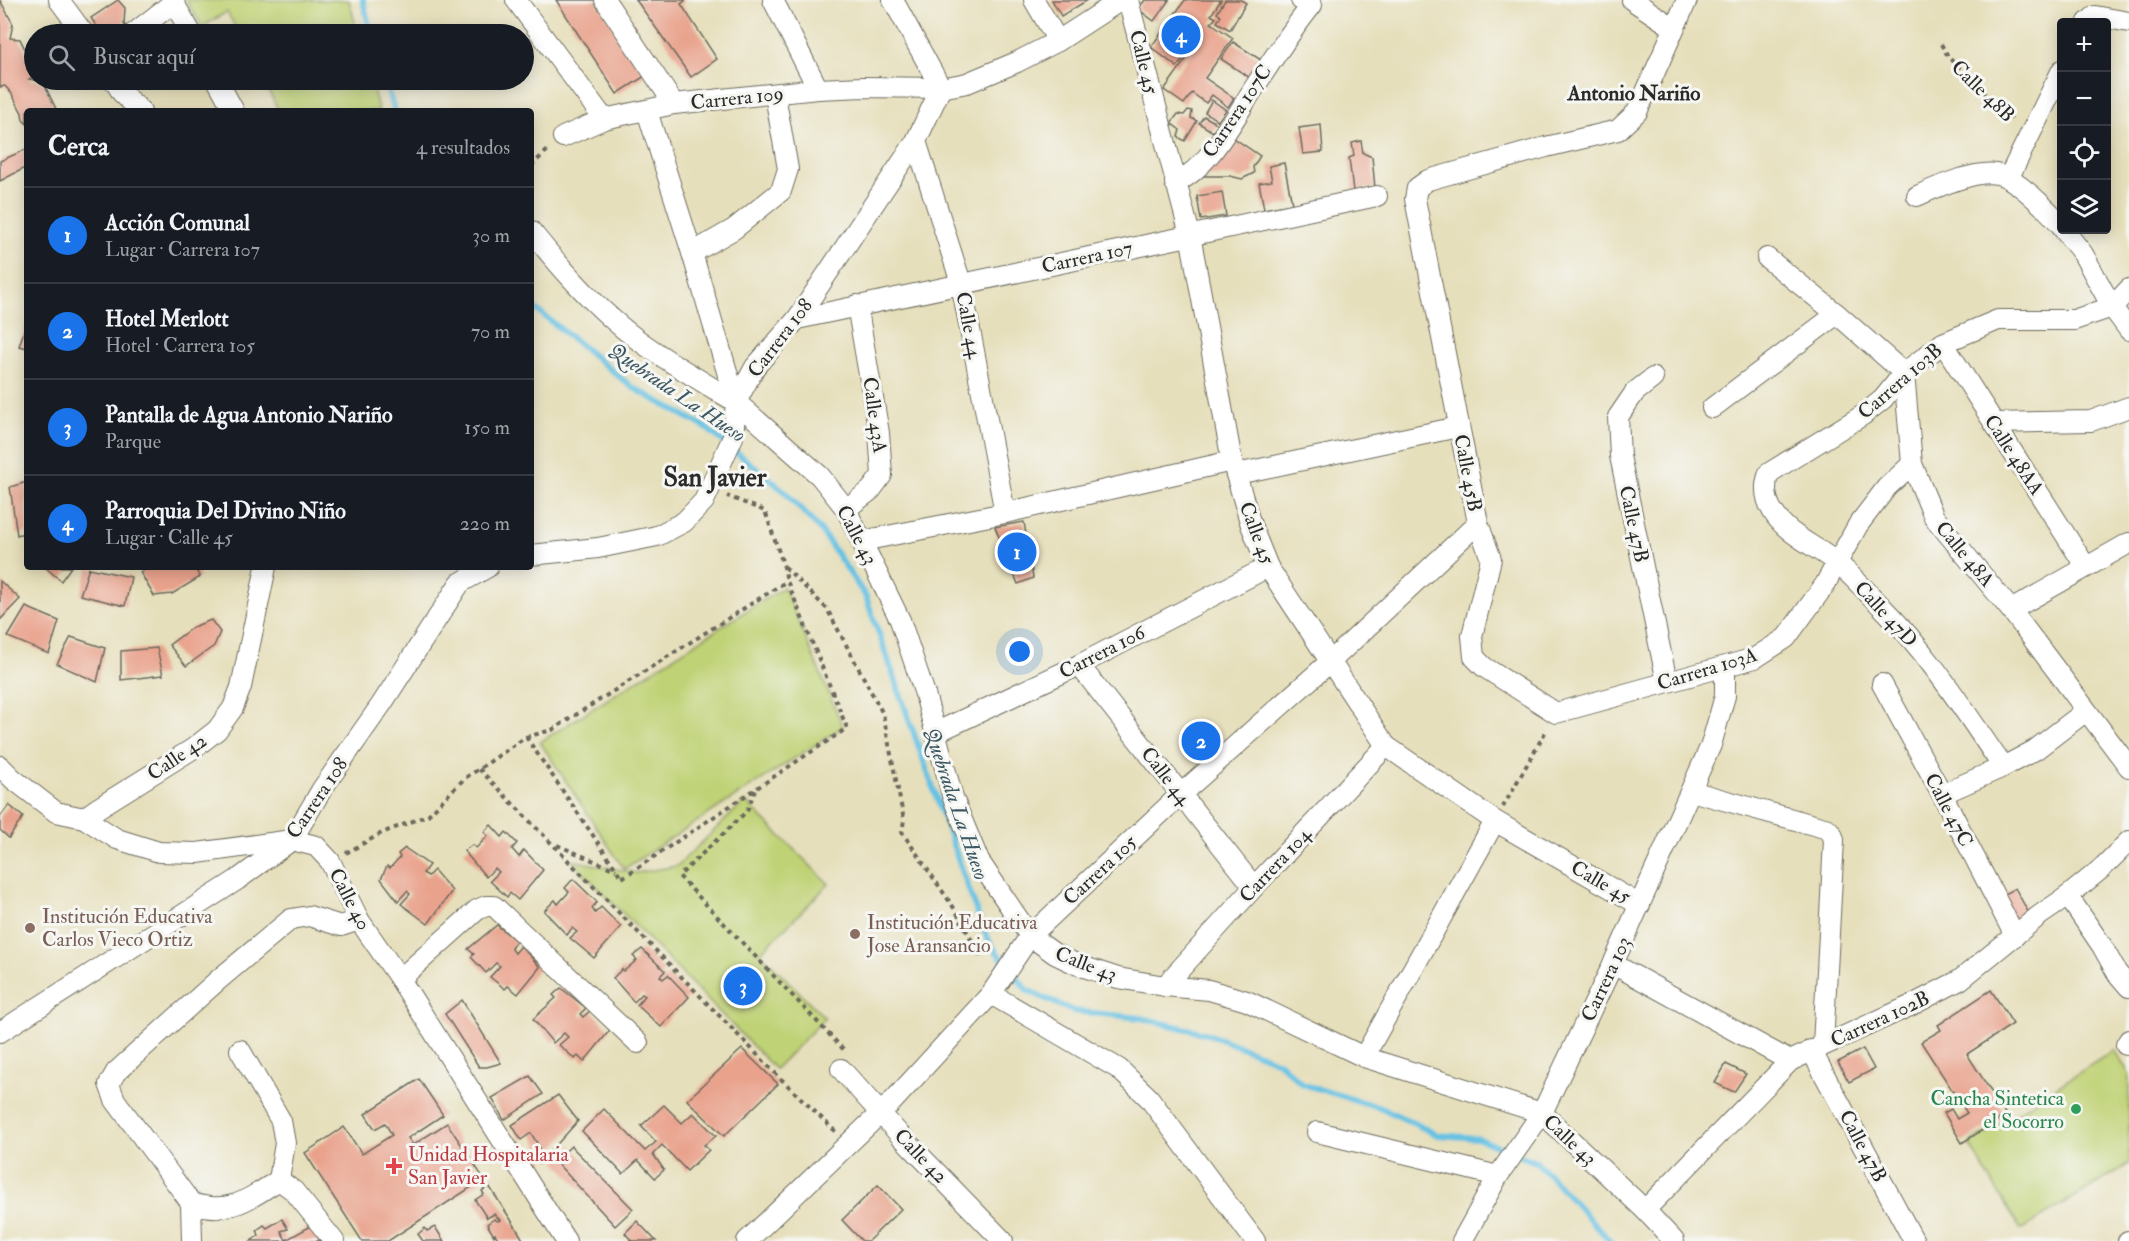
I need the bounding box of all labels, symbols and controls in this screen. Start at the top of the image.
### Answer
pin: 4 [1162,12,1200,57]
map controls [2057,18,2111,234]
button: + [2057,18,2111,72]
search box [24,24,534,90]
street label: Calle 45 [1124,27,1164,97]
icon: search [45,41,78,74]
text: Buscar aquí [93,43,195,71]
street label: Calle 48B [1946,55,2020,127]
street label: Carrera 107C [1197,60,1277,162]
button: − [2057,72,2111,126]
district label: Antonio Nariño [1567,80,1700,107]
street label: Carrera 109 [689,81,785,115]
button: locate [2057,126,2111,180]
text: Cerca [48,131,109,163]
text: 4 resultados [416,135,510,160]
button: layers [2057,180,2111,234]
text: Acción Comunal [105,209,250,237]
text: 1 [64,223,71,248]
text: 30 m [472,223,510,248]
street label: Carrera 107 [1039,235,1135,279]
text: Lugar · Carrera 107 [105,237,260,262]
street label: Calle 44 [950,290,988,362]
street label: Carrera 108 [742,294,818,382]
text: Hotel Merlott [105,305,229,333]
text: 2 [62,319,73,344]
text: 70 m [471,319,510,344]
text: Hotel · Carrera 105 [105,333,255,358]
water label: Quebrada La Hueso [603,337,751,449]
street label: Carrera 103B [1853,337,1947,425]
street label: Calle 43A [857,375,893,455]
text: Pantalla de Agua Antonio Nariño [105,401,393,429]
street label: Calle 48AA [1979,410,2049,500]
text: 3 [64,415,71,440]
text: 150 m [464,415,510,440]
text: Parque [105,429,161,454]
street label: Calle 45B [1448,432,1488,514]
district label: San Javier [664,462,767,494]
street label: Calle 47B [1614,483,1654,565]
text: Parroquia Del Divino Niño [105,497,346,525]
street label: Calle 45 [1234,498,1280,568]
street label: Calle 43 [831,501,883,569]
text: 4 [62,511,73,536]
text: 220 m [460,511,510,536]
street label: Calle 48A [1930,516,2000,592]
text: Lugar · Calle 45 [105,525,233,550]
pin: 1 [998,530,1036,574]
street label: Calle 47D [1849,576,1923,652]
street label: Carrera 106 [1055,619,1150,684]
your location [1005,637,1034,666]
street label: Carrera 103A [1654,642,1760,696]
pin: 2 [1182,718,1220,764]
water label: Quebrada La Hueso [917,724,995,884]
street label: Calle 42 [142,728,212,786]
street label: Calle 44 [1135,742,1197,811]
street label: Carrera 108 [281,753,353,843]
street label: Calle 47C [1919,769,1979,851]
street label: Carrera 104 [1234,821,1317,908]
street label: Carrera 105 [1058,829,1142,910]
street label: Calle 45 [1567,855,1636,909]
street label: Calle 40 [323,864,377,934]
place label: Institución Educativa Carlos Vieco Ortiz [42,904,213,952]
place label: Institución Educativa Jose Aransancio [866,910,1038,958]
marker: Institución Educativa Carlos Vieco Ortiz [23,921,37,935]
marker: Institución Educativa Jose Aransancio [848,927,862,941]
street label: Carrera 103 [1575,933,1637,1025]
street label: Calle 43 [1052,941,1120,987]
pin: 3 [724,964,762,1008]
street label: Carrera 102B [1827,985,1933,1053]
place label: Cancha Sintetica el Socorro [1931,1086,2065,1134]
marker: Cancha Sintetica el Socorro [2069,1102,2083,1116]
street label: Calle 47B [1834,1106,1892,1186]
street label: Calle 43 [1538,1109,1602,1171]
street label: Calle 42 [889,1123,953,1189]
place label: Unidad Hospitalaria San Javier [408,1142,570,1190]
marker: Unidad Hospitalaria San Javier [385,1157,403,1175]

